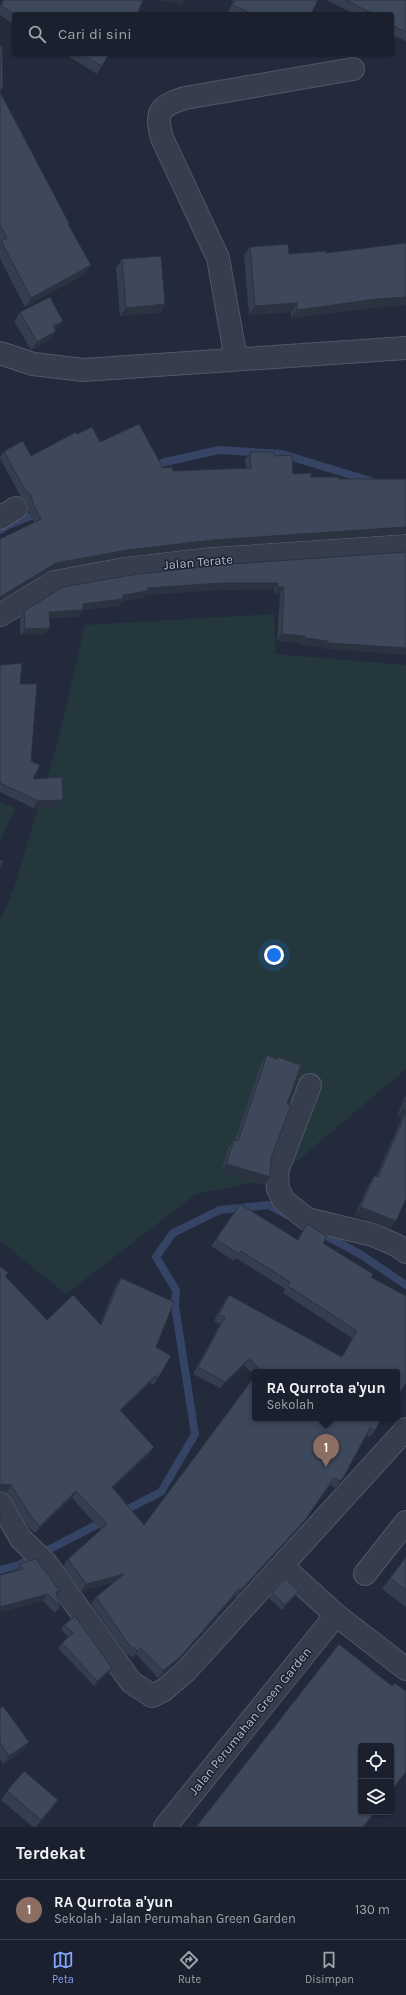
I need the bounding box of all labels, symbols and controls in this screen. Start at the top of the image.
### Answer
search box [12,12,394,56]
icon: search [26,23,48,45]
text: Cari di sini [58,25,132,43]
street label: Jalan Terate [163,551,234,573]
your location [264,945,284,965]
popup [252,1369,400,1421]
text: RA Qurrota a'yun [266,1379,386,1397]
text: Sekolah [266,1397,314,1412]
pin: 1 [313,1434,339,1467]
street label: Jalan Perumahan Green Garden [186,1644,314,1798]
map controls [358,1743,394,1815]
button: locate [358,1743,394,1779]
button: layers [358,1779,394,1815]
text: Terdekat [16,1843,85,1863]
text: RA Qurrota a'yun [54,1893,173,1911]
text: 1 [27,1902,31,1917]
text: 130 m [355,1902,390,1917]
text: Sekolah · Jalan Perumahan Green Garden [54,1911,296,1926]
tab: Peta [52,1949,74,1986]
tab: Rute [178,1949,201,1986]
tab: Disimpan [305,1949,354,1986]

